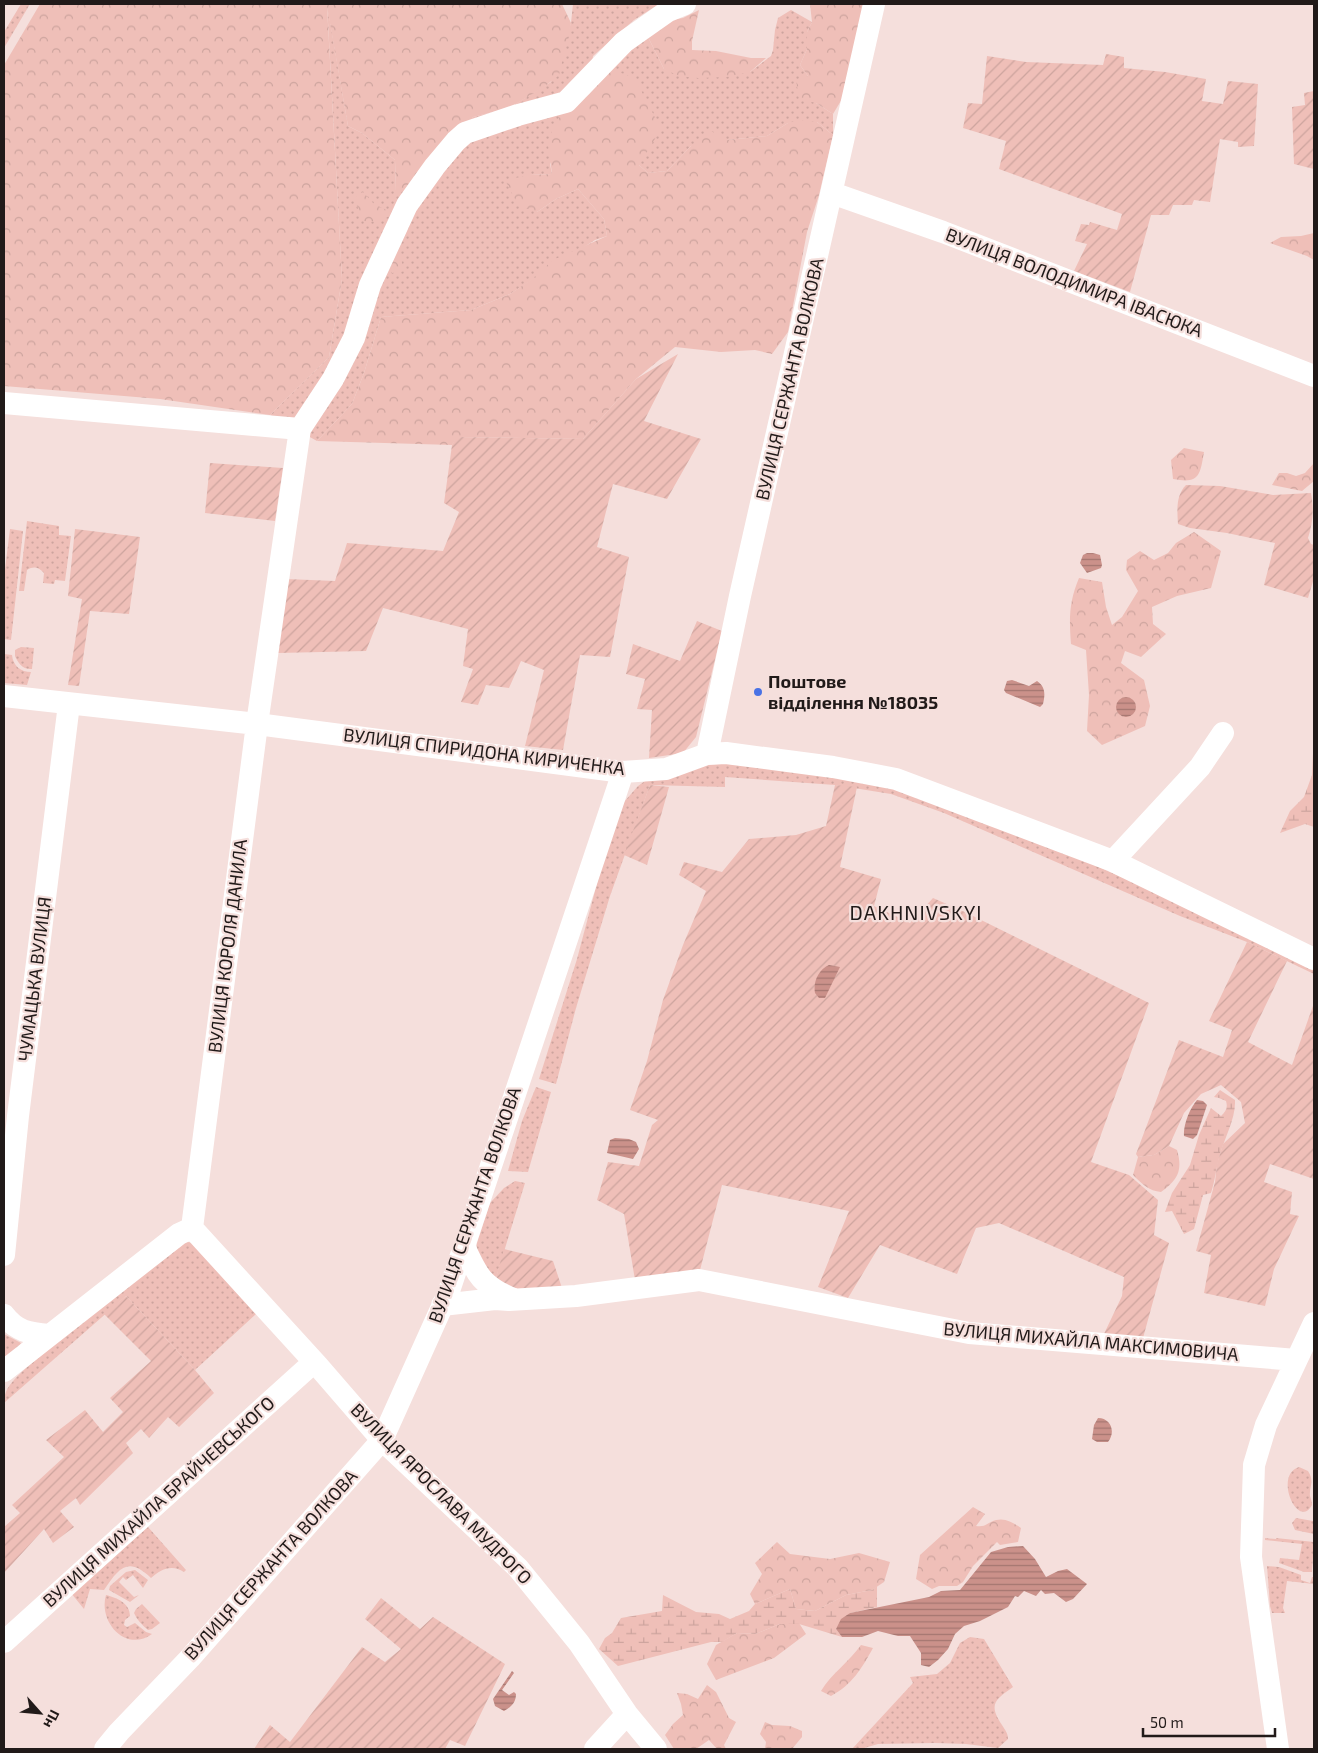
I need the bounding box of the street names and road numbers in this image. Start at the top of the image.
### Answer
street label: ВУЛИЦЯ ВОЛОДИМИРА ІВАСЮКА [943,223,1207,342]
street label: ВУЛИЦЯ СЕРЖАНТА ВОЛКОВА [750,255,828,502]
street label: ВУЛИЦЯ СПИРИДОНА КИРИЧЕНКА [342,723,627,779]
street label: ВУЛИЦЯ КОРОЛЯ ДАНИЛА [203,837,251,1054]
street label: ЧУМАЦЬКА ВУЛИЦЯ [13,895,55,1062]
street label: ВУЛИЦЯ СЕРЖАНТА ВОЛКОВА [423,1083,525,1326]
street label: ВУЛИЦЯ МИХАЙЛА МАКСИМОВИЧА [943,1317,1240,1365]
street label: ВУЛИЦЯ МИХАЙЛА БРАЙЧЕВСЬКОГО [38,1391,279,1611]
street label: ВУЛИЦЯ ЯРОСЛАВА МУДРОГО [347,1398,537,1588]
street label: ВУЛИЦЯ СЕРЖАНТА ВОЛКОВА [179,1464,362,1664]

